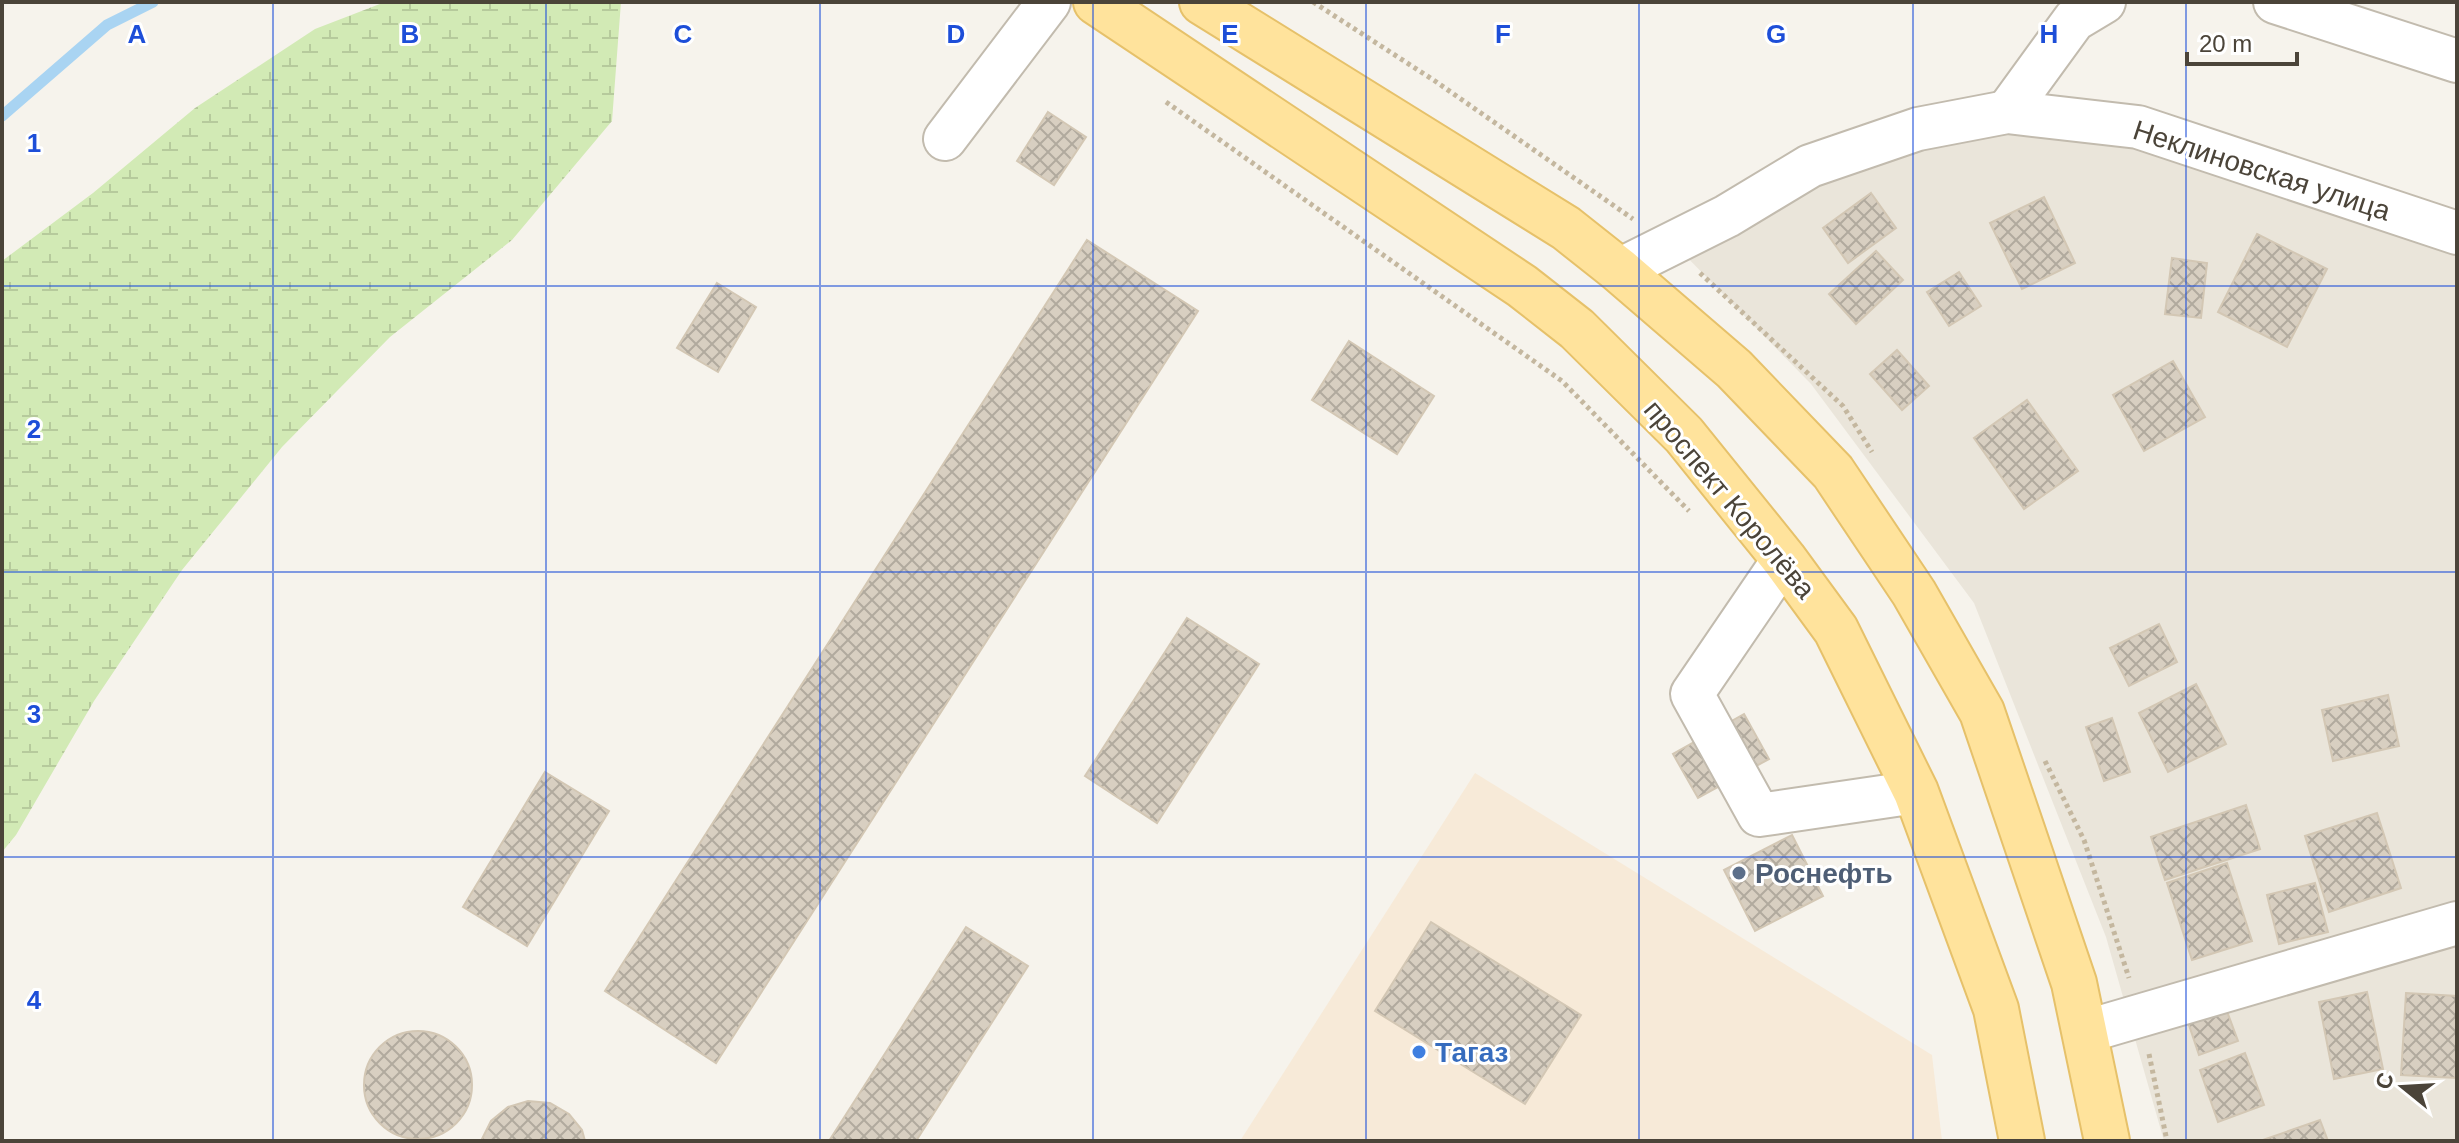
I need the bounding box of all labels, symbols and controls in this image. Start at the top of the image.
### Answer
scale bar [2187,16,2297,66]
text: A [128,19,147,49]
text: B [401,19,419,49]
text: C [674,19,693,49]
text: D [947,19,965,49]
text: E [1221,19,1239,49]
text: F [1495,19,1511,49]
text: G [1766,19,1786,49]
text: H [2040,19,2058,49]
text: 20 m [2199,30,2252,57]
street label: Неклиновская улица [2129,114,2395,227]
text: 1 [27,128,41,158]
street label: проспект Королёва [1638,394,1822,605]
text: 2 [27,414,41,444]
text: 3 [27,699,41,729]
place label: Роснефть [1755,858,1893,889]
marker: Роснефть [1730,864,1748,882]
text: 4 [27,985,42,1015]
place label: Тагаз [1435,1037,1508,1068]
marker: Тагаз [1410,1043,1428,1061]
north arrow [2363,1047,2443,1127]
text: С [2370,1069,2399,1092]

